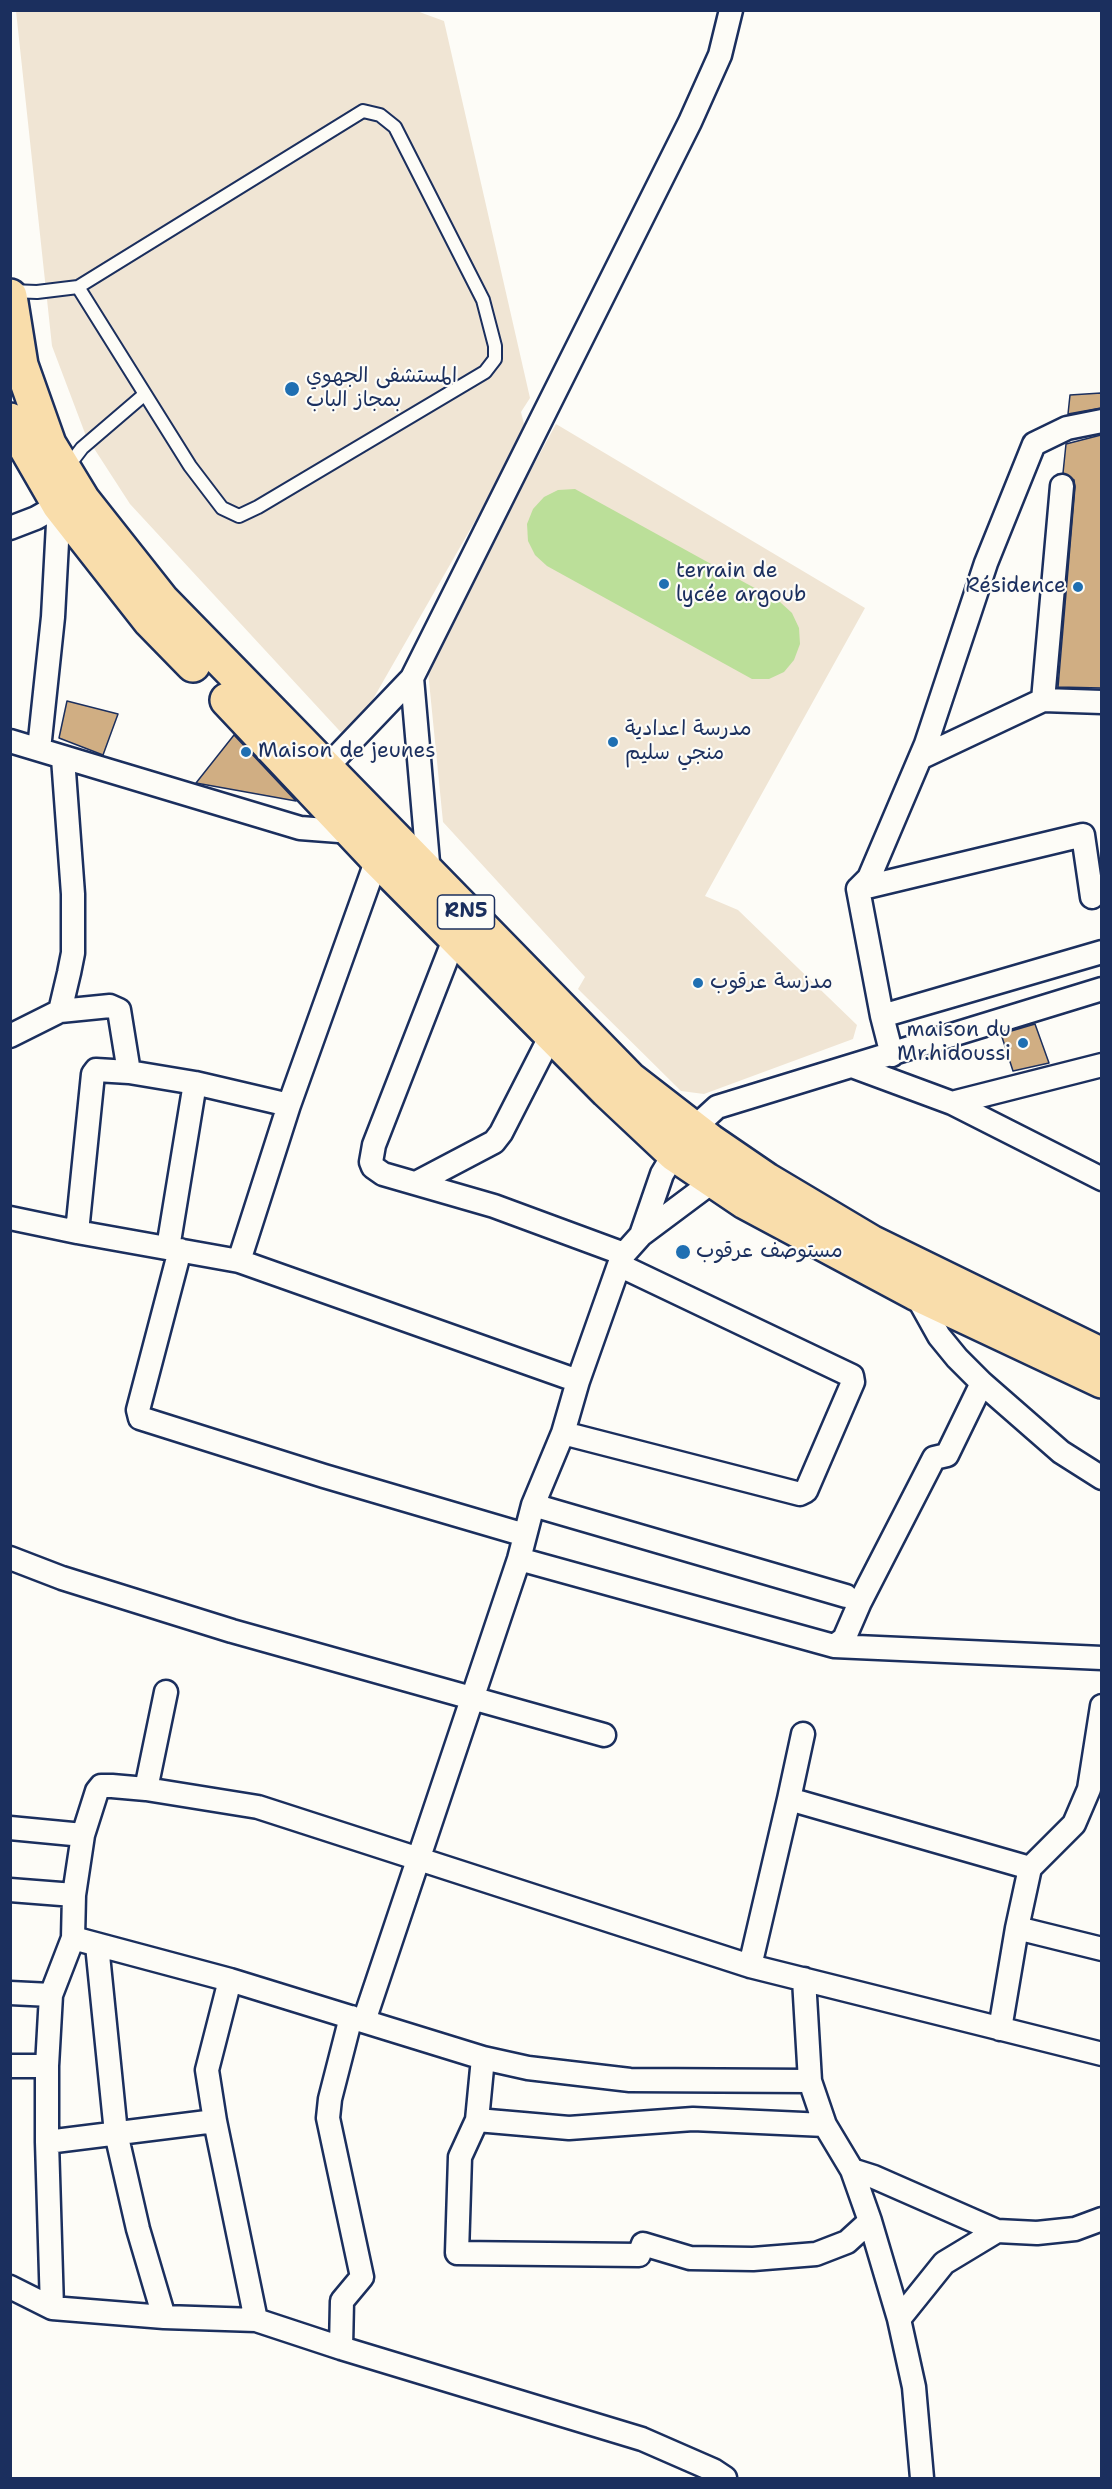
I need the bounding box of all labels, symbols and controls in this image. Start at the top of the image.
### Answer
place label: المستشفى الجهوي بمجاز الباب [306,364,457,414]
marker: المستشفى الجهوي بمجاز الباب [283,380,301,398]
place label: terrain de lycée argoub [676,559,806,609]
place label: Résidence [965,574,1066,600]
marker: terrain de lycée argoub [657,577,671,591]
marker: Résidence [1071,580,1085,594]
place label: مدرسة اعدادية منجي سليم [625,717,752,767]
marker: مدرسة اعدادية منجي سليم [606,735,620,749]
place label: Maison de jeunes [258,739,436,765]
marker: Maison de jeunes [239,745,253,759]
road number: RN5 [438,895,494,929]
place label: مدزسة عرقوب [710,970,833,996]
marker: مدزسة عرقوب [691,976,705,990]
place label: maison du Mr.hidoussi [897,1018,1011,1068]
marker: maison du Mr.hidoussi [1016,1036,1030,1050]
place label: مستوصف عرقوب [696,1239,843,1265]
marker: مستوصف عرقوب [674,1243,692,1261]

